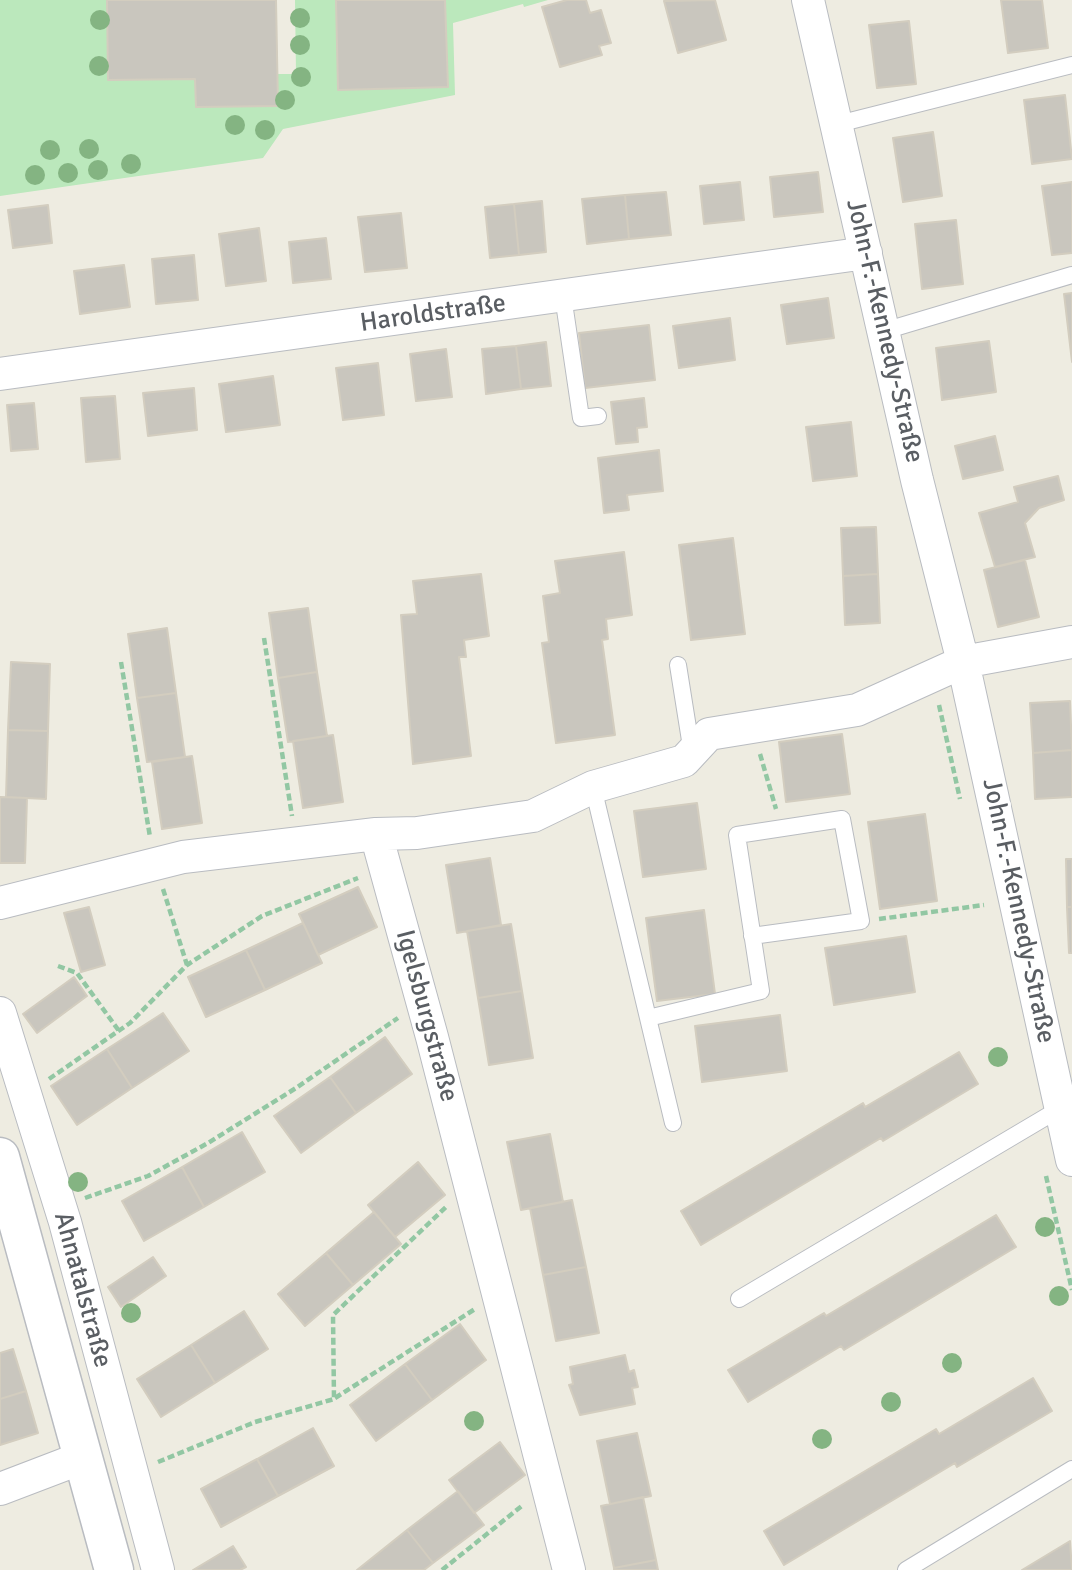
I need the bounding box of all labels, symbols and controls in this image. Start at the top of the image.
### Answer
street label: John-F.-Kennedy-Straße [838,196,930,466]
street label: Haroldstraße [358,288,508,340]
street label: John-F.-Kennedy-Straße [975,776,1061,1046]
street label: Igelsburgstraße [388,927,464,1105]
street label: Ahnatalstraße [46,1209,118,1371]

